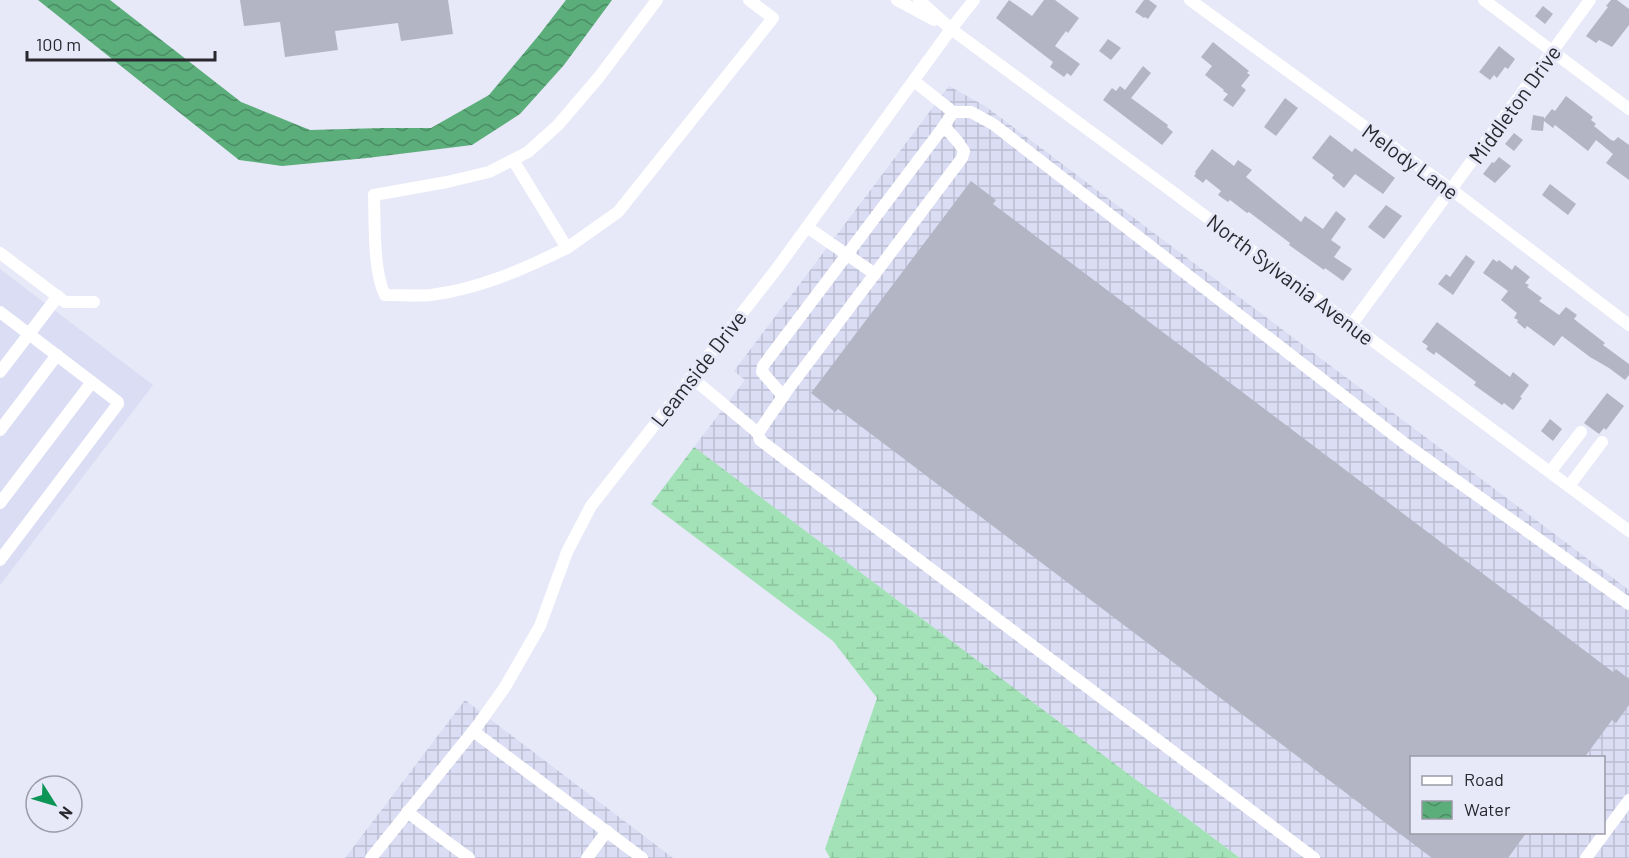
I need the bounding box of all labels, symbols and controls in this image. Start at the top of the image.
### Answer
scale bar [27,24,214,62]
text: 100 m [36,33,81,55]
street label: Middleton Drive [1463,40,1565,168]
street label: Melody Lane [1358,118,1464,204]
street label: North Sylvania Avenue [1203,208,1379,350]
street label: Leamside Drive [645,305,751,431]
legend [1410,756,1605,834]
text: Road [1464,768,1504,790]
north arrow [24,774,84,834]
text: Water [1464,798,1511,820]
text: N [56,803,77,823]

